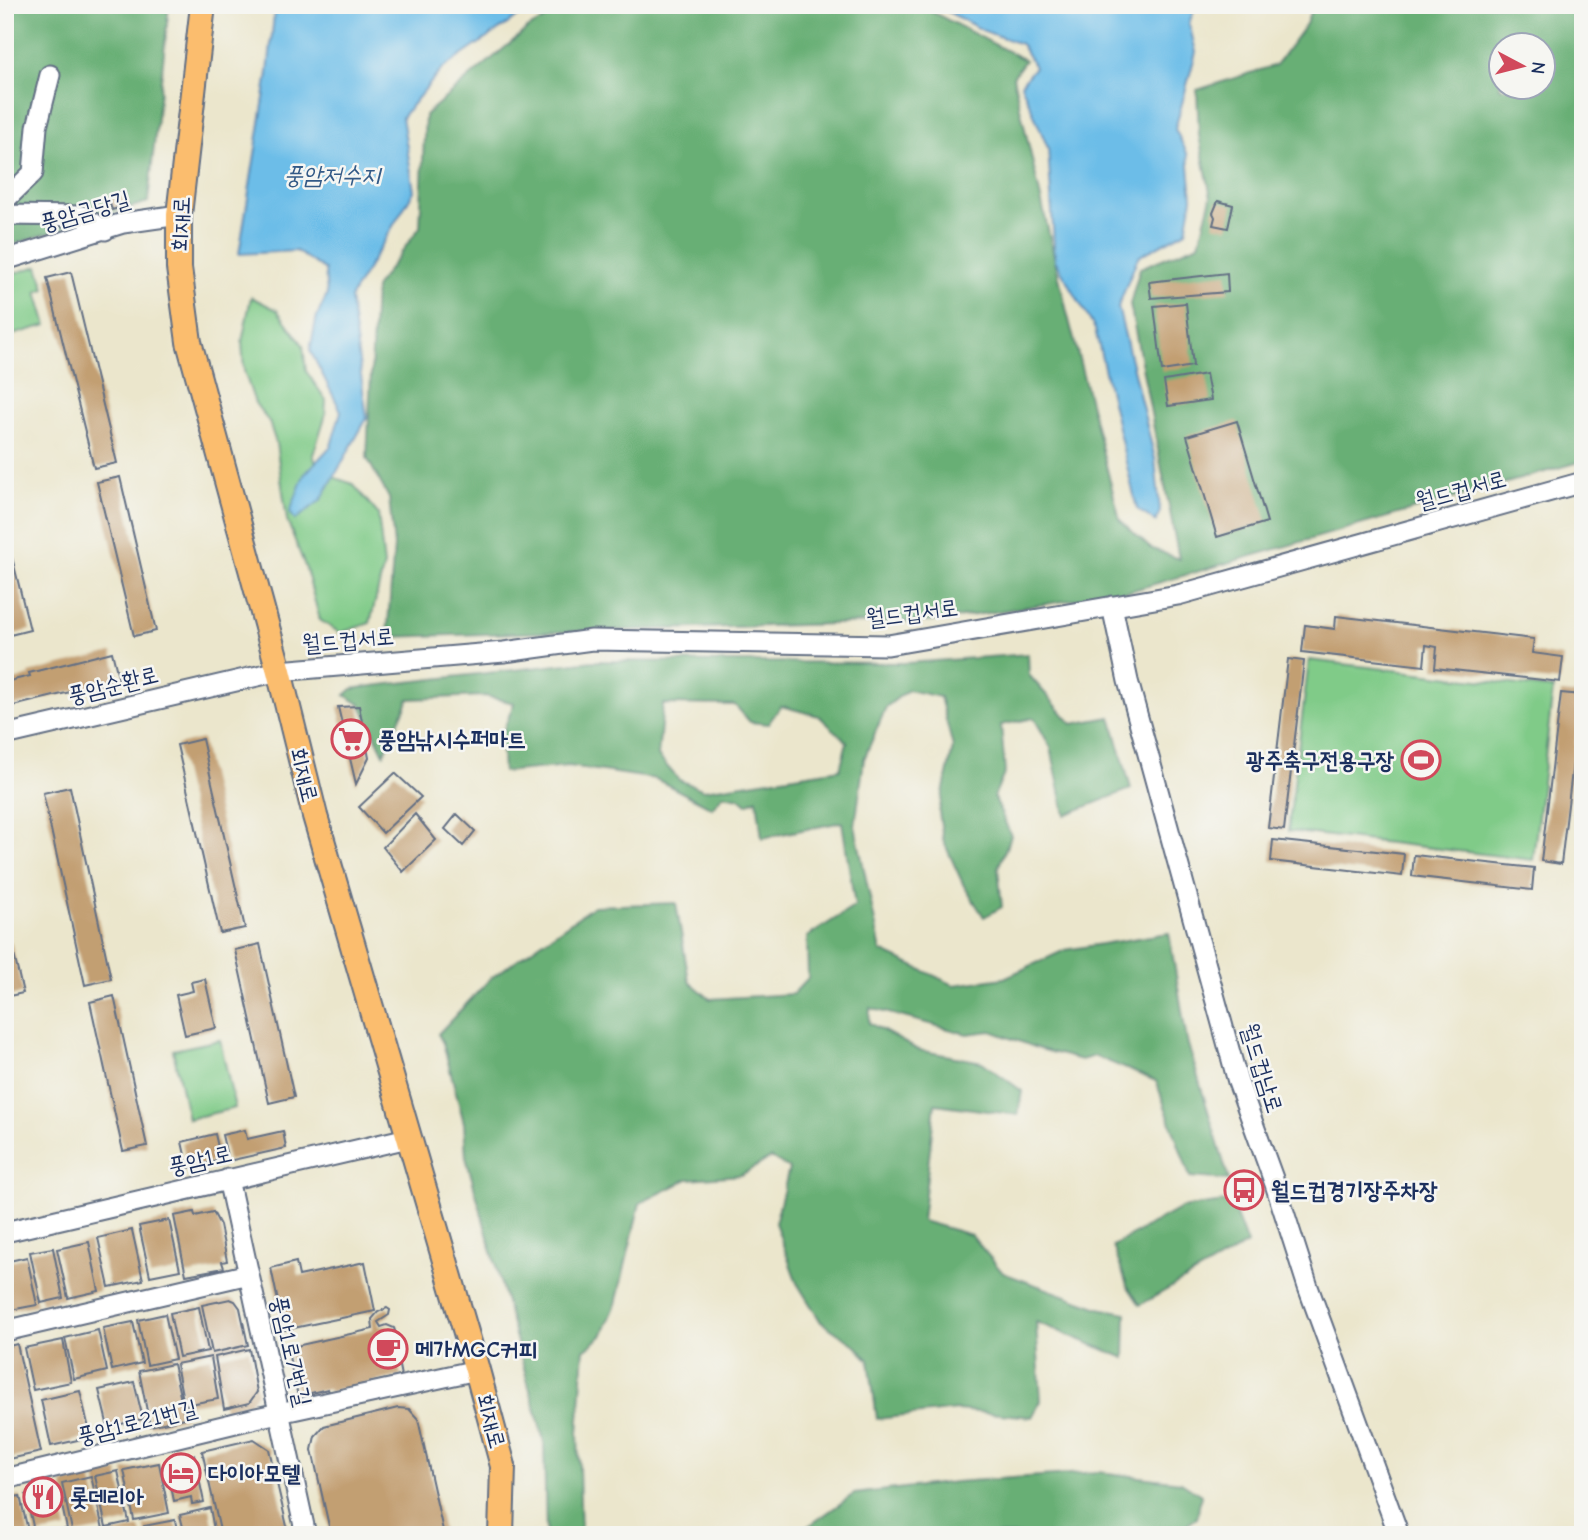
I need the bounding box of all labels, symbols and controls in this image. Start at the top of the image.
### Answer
north arrow [1486,32,1556,102]
text: N [1526,60,1550,75]
water label: 풍암저수지 [284,161,383,189]
street label: 풍암금당길 [37,185,133,237]
street label: 회재로 [167,196,195,252]
street label: 월드컵서로 [1413,465,1509,515]
street label: 월드컵서로 [864,594,960,632]
street label: 월드컵서로 [301,623,395,657]
street label: 풍암순환로 [65,661,161,709]
supermarket icon: 풍암낚시수퍼마트 [330,718,372,760]
place label: 풍암낚시수퍼마트 [378,726,526,753]
sports icon: 광주축구전용구장 [1400,739,1442,781]
street label: 회재로 [284,745,324,805]
place label: 광주축구전용구장 [1246,747,1394,774]
street label: 월드컵남로 [1236,1020,1288,1116]
street label: 풍암1로 [165,1140,235,1180]
bus stop icon: 월드컵경기장주차장 [1223,1169,1265,1211]
place label: 월드컵경기장주차장 [1271,1177,1438,1204]
street label: 풍암1로7번길 [265,1293,317,1409]
cafe icon: 메가MGC커피 [367,1328,409,1370]
place label: 메가MGC커피 [415,1336,537,1363]
street label: 회재로 [471,1391,511,1451]
street label: 풍암1로21번길 [74,1394,200,1450]
hotel icon: 다이아모텔 [160,1452,202,1494]
place label: 다이아모텔 [208,1460,301,1487]
restaurant icon: 롯데리아 [22,1476,64,1518]
place label: 롯데리아 [70,1484,145,1511]

